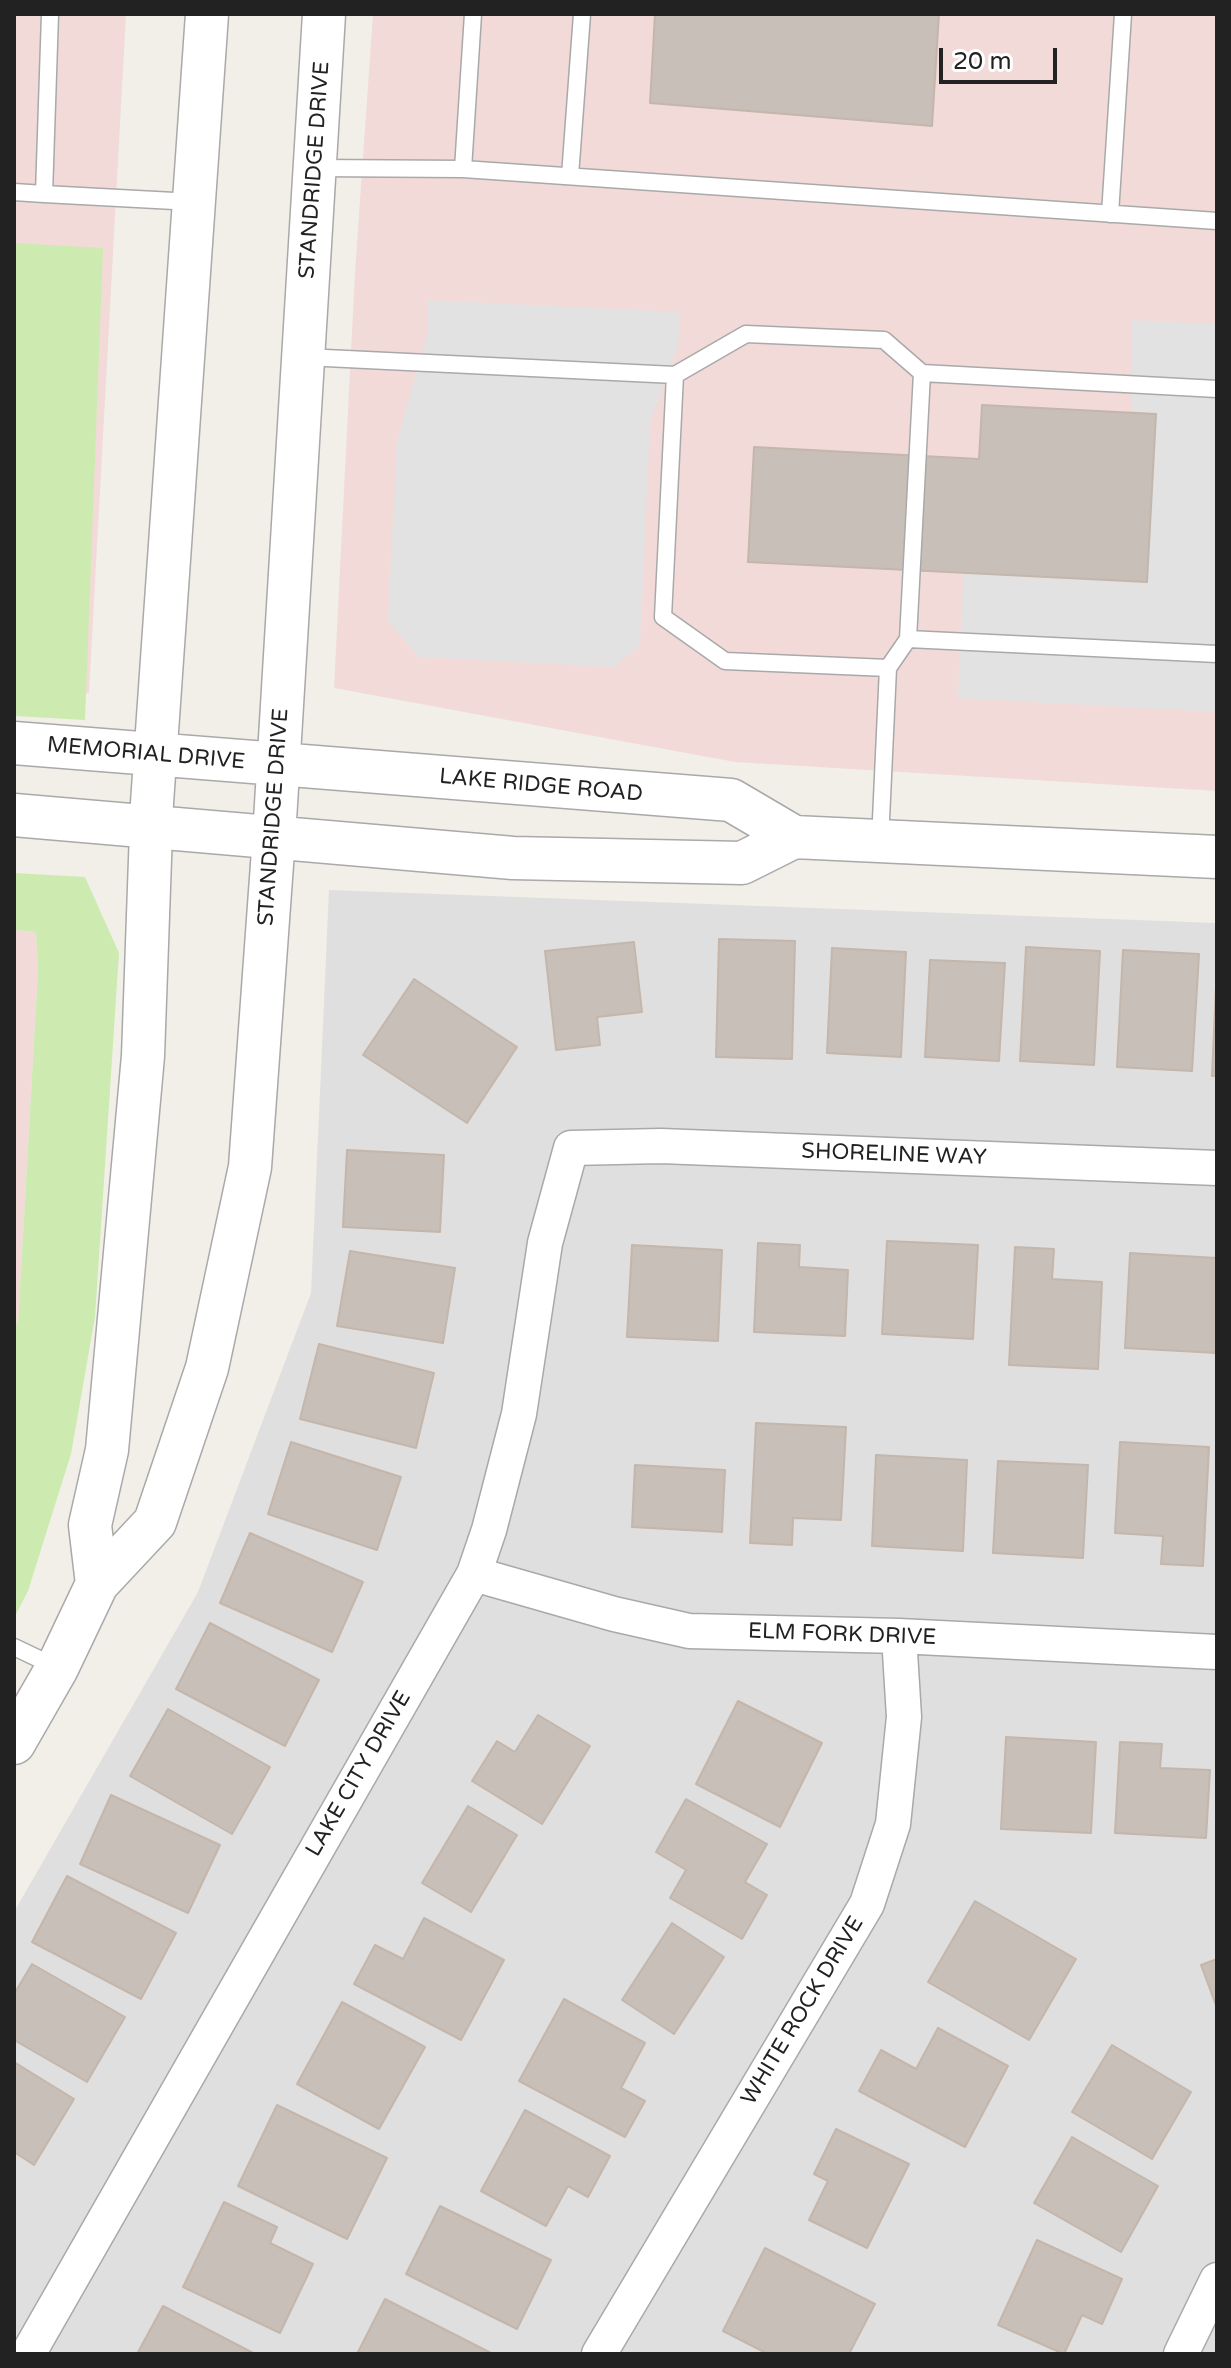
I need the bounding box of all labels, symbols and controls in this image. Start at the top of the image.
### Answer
scale bar [943,32,1061,82]
text: 20 m [953,47,1011,76]
street label: STANDRIDGE DRIVE [294,60,336,280]
street label: STANDRIDGE DRIVE [253,707,295,927]
street label: MEMORIAL DRIVE [46,732,246,776]
street label: LAKE RIDGE ROAD [438,764,644,808]
street label: SHORELINE WAY [801,1139,987,1171]
street label: ELM FORK DRIVE [747,1619,937,1651]
street label: LAKE CITY DRIVE [301,1687,417,1861]
street label: WHITE ROCK DRIVE [736,1912,870,2110]

